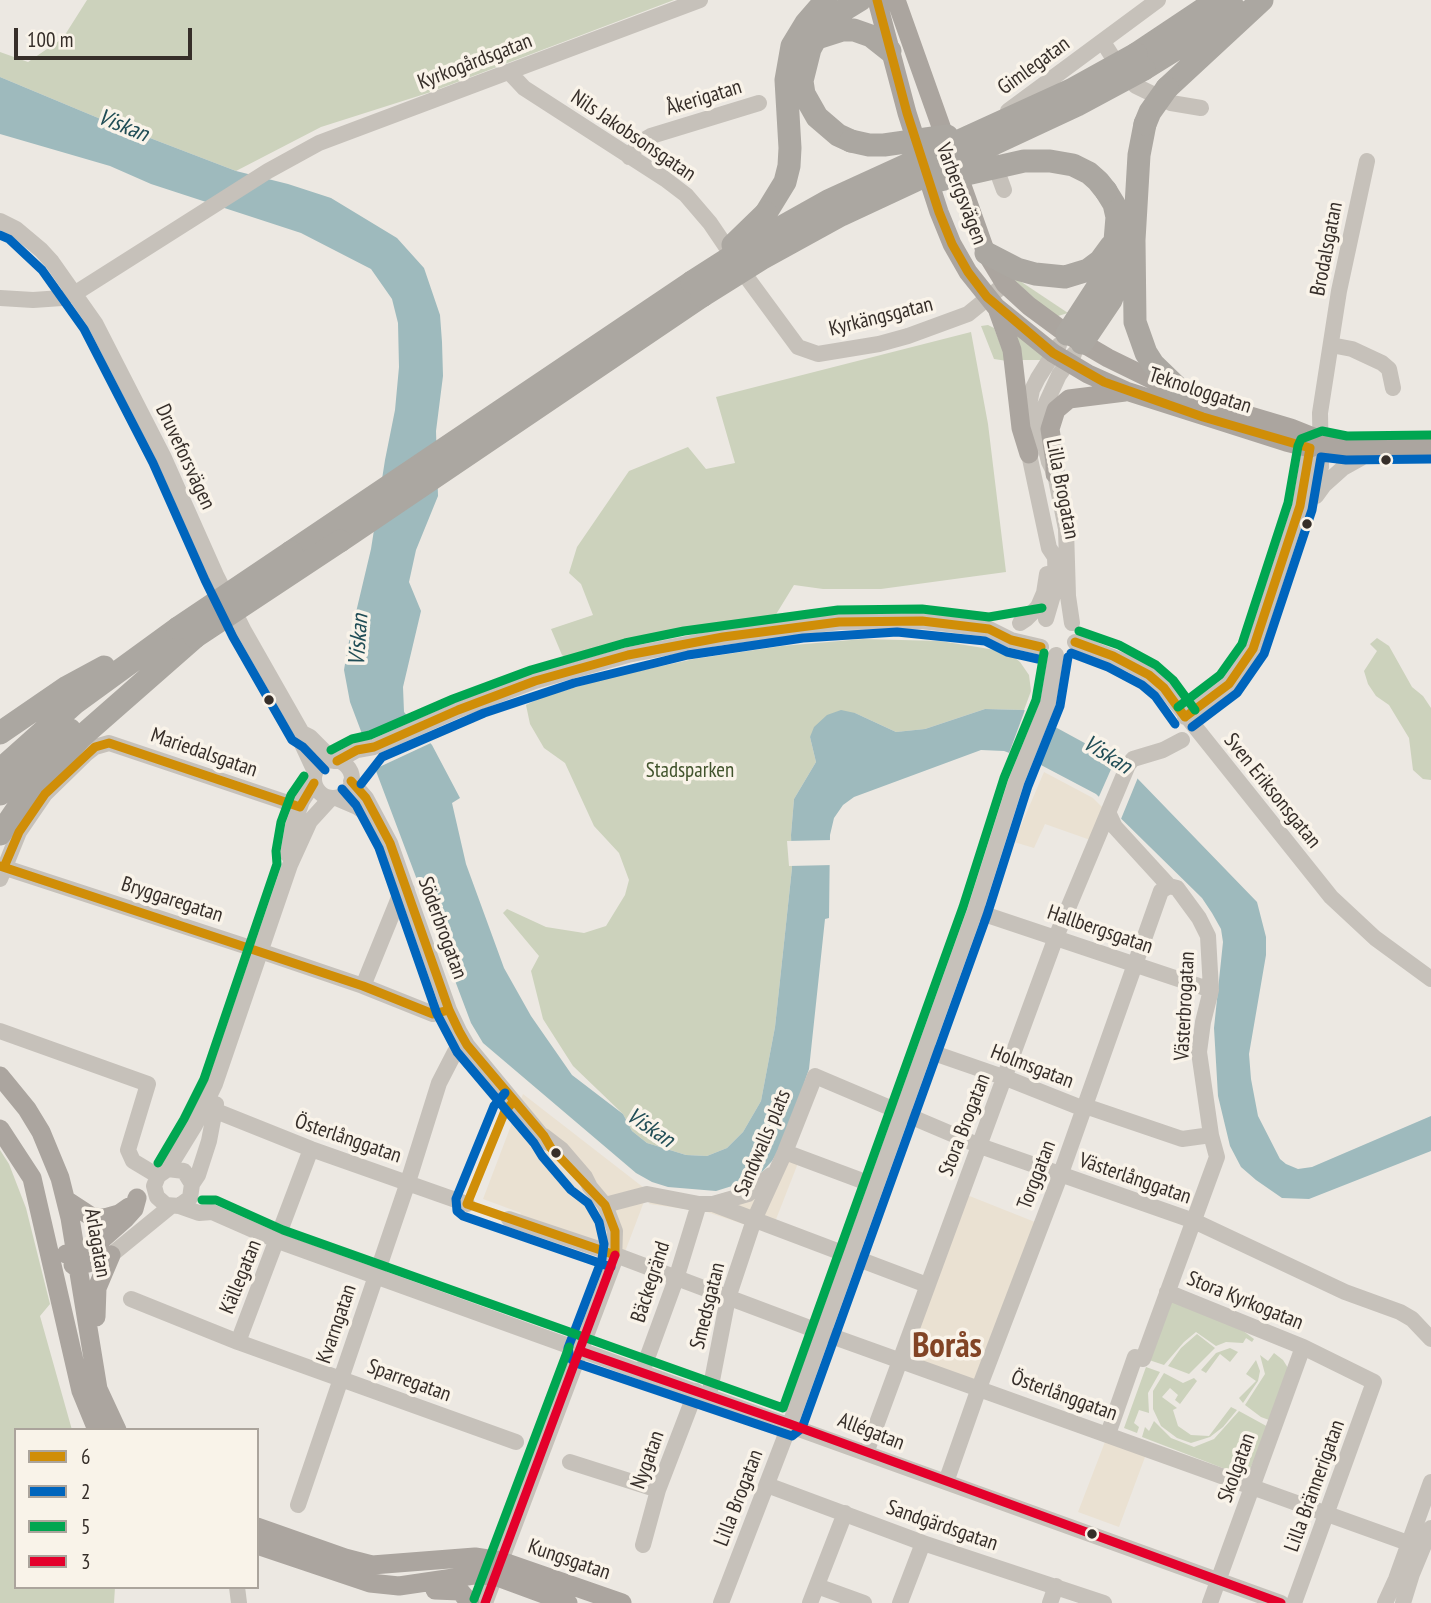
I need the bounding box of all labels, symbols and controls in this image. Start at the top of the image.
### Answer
scale bar [18,14,196,58]
text: 100 m [27,26,73,53]
street label: Kyrkogårdsgatan [414,29,536,95]
street label: Gimlegatan [993,31,1075,101]
street label: Åkerigatan [663,75,745,121]
street label: Nils Jakobsonsgatan [566,85,700,187]
water label: Viskan [94,104,152,148]
street label: Varbergsvägen [930,140,992,248]
street label: Brodalsgatan [1306,200,1348,298]
street label: Kyrkängsgatan [827,292,935,342]
street label: Teknologgatan [1146,363,1254,419]
street label: Druveforsvägen [150,400,220,514]
street label: Lilla Brogatan [1040,437,1084,541]
unlabelled marker [1379,453,1393,467]
unlabelled marker [1300,517,1314,531]
water label: Viskan [343,613,375,667]
unlabelled marker [262,693,276,707]
street label: Mariedalsgatan [147,723,261,783]
street label: Sven Eriksonsgatan [1218,729,1326,853]
water label: Viskan [1078,730,1136,780]
park label: Stadsparken [646,758,734,784]
street label: Bryggaregatan [118,872,226,928]
street label: Söderbrogatan [412,874,472,982]
street label: Hallbergsgatan [1044,900,1156,960]
street label: Västerbrogatan [1170,951,1200,1061]
street label: Holmsgatan [987,1040,1077,1094]
street label: Stora Brogatan [934,1070,996,1180]
street label: Sandwalls plats [729,1086,797,1200]
water label: Viskan [621,1102,679,1154]
street label: Österlånggatan [291,1109,405,1169]
street label: Torggatan [1012,1137,1062,1213]
unlabelled marker [549,1146,563,1160]
street label: Västerlånggatan [1076,1148,1194,1210]
street label: Arlagatan [79,1206,115,1280]
street label: Källegatan [215,1236,267,1318]
street label: Bäckegränd [626,1238,676,1326]
street label: Smedsgatan [685,1260,731,1352]
street label: Stora Kyrkogatan [1183,1266,1307,1336]
street label: Kvarngatan [312,1281,362,1367]
district label: Borås [912,1326,982,1368]
street label: Sparregatan [364,1354,454,1408]
street label: Österlånggatan [1007,1365,1121,1427]
street label: Allégatan [834,1408,908,1456]
street label: Lilla Brännerigatan [1280,1417,1350,1555]
street label: Nygatan [626,1427,670,1493]
legend [14,1428,259,1589]
street label: Skolgatan [1213,1430,1261,1506]
text: 6 [81,1443,90,1470]
street label: Lilla Brogatan [709,1446,769,1550]
text: 2 [81,1478,90,1505]
street label: Sandgärdsgatan [883,1495,1001,1557]
text: 5 [81,1513,90,1540]
unlabelled marker [1085,1527,1099,1541]
street label: Kungsgatan [525,1534,613,1586]
text: 3 [81,1548,90,1575]

